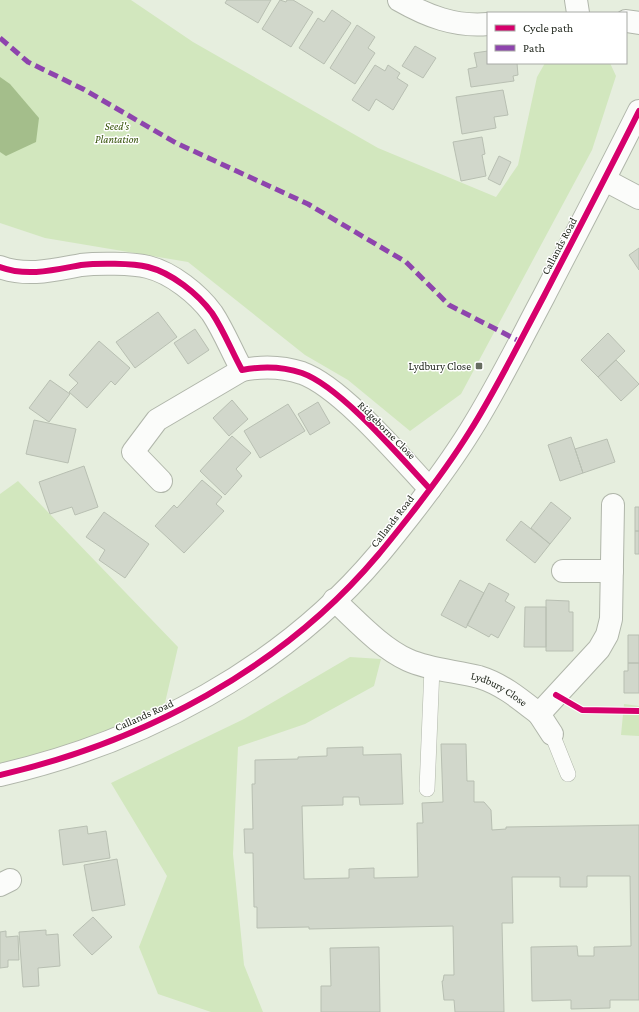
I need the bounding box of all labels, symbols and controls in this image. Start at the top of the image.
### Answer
legend [487,12,627,64]
text: Cycle path [523,21,574,35]
text: Path [523,41,545,55]
park label: Seed's Plantation [95,120,139,145]
street label: Callands Road [539,215,579,277]
place label: Lydbury Close [408,360,471,373]
marker: Lydbury Close [474,361,484,371]
street label: Ridgeborne Close [355,399,418,462]
street label: Callands Road [368,492,416,549]
street label: Lydbury Close [470,669,530,709]
street label: Callands Road [113,697,175,733]

